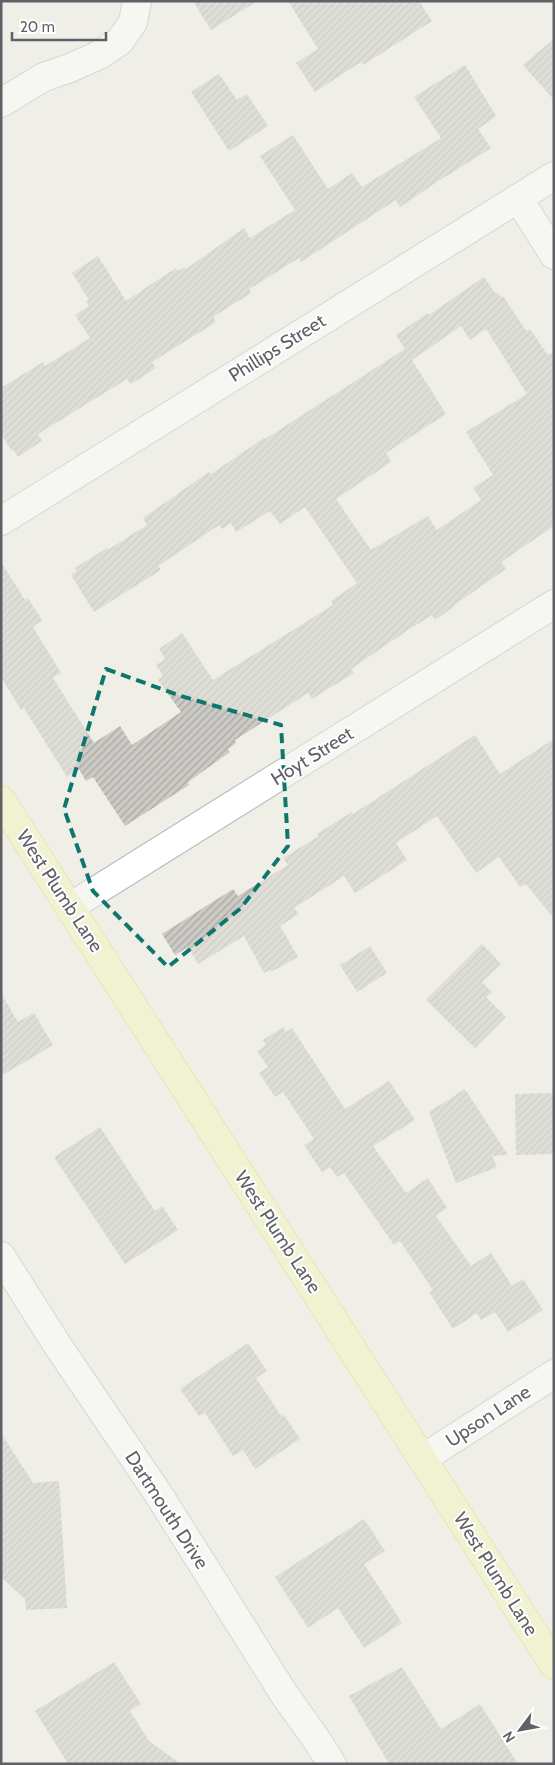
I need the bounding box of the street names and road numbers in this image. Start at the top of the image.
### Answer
street label: Phillips Street [224,309,330,387]
street label: Hoyt Street [267,721,358,790]
street label: West Plumb Lane [12,826,108,957]
street label: West Plumb Lane [230,1167,326,1298]
street label: Upson Lane [441,1380,535,1452]
street label: Dartmouth Drive [120,1447,214,1573]
street label: West Plumb Lane [449,1508,543,1640]

